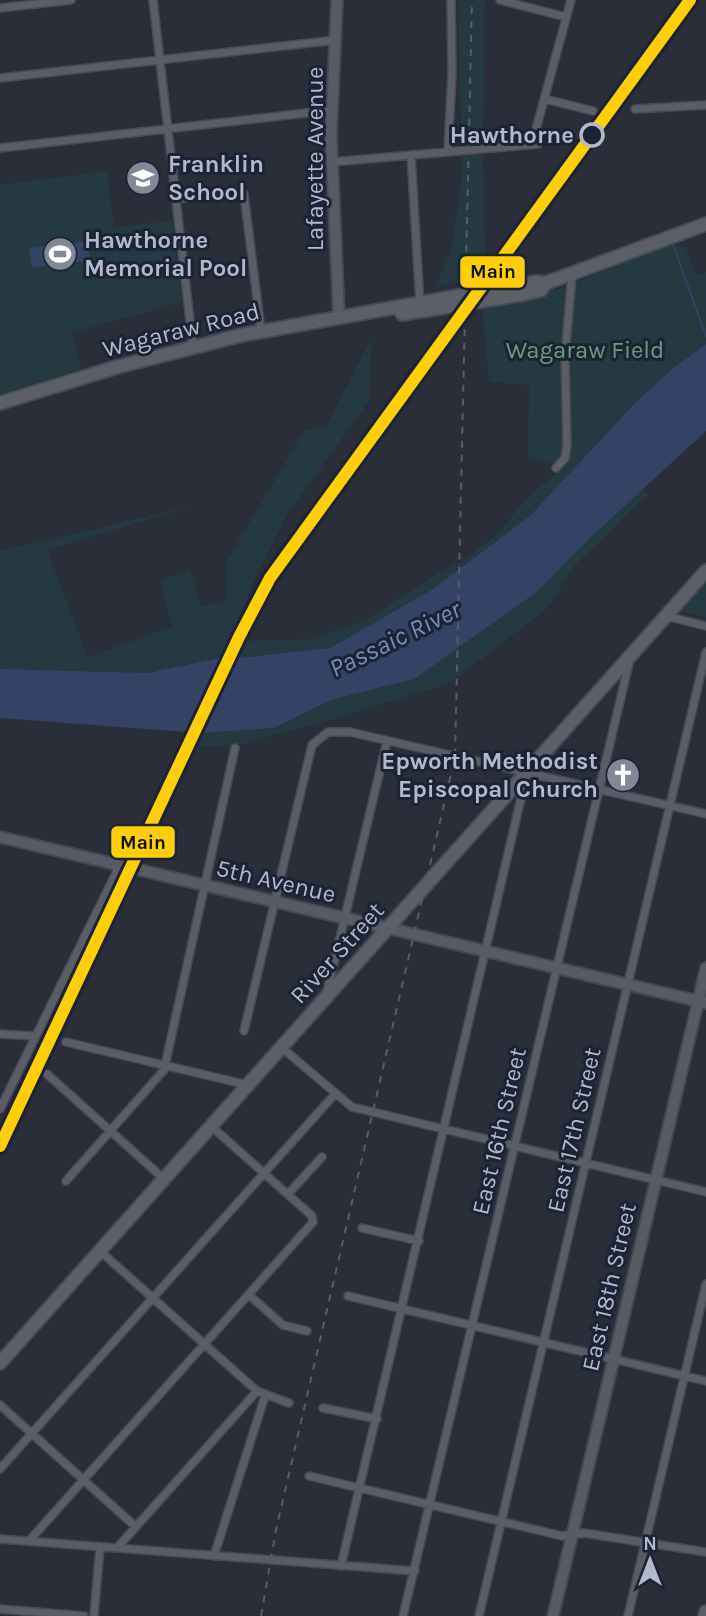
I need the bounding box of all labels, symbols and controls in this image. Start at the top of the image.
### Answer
street label: Lafayette Avenue [301,67,329,251]
place label: Hawthorne [450,121,574,149]
marker: Hawthorne [580,123,604,147]
place label: Franklin School [168,150,264,206]
school or university icon: Franklin School [124,159,162,197]
place label: Hawthorne Memorial Pool [84,226,247,282]
sports icon: Hawthorne Memorial Pool [41,235,79,273]
line badge: Main [459,255,526,289]
text: Main [470,261,516,283]
street label: Wagaraw Road [100,297,262,363]
park label: Wagaraw Field [506,336,664,364]
water label: Passaic River [324,593,467,684]
place label: Epworth Methodist Episcopal Church [381,747,598,803]
church icon: Epworth Methodist Episcopal Church [604,756,642,794]
line badge: Main [110,825,176,859]
text: Main [120,832,166,854]
street label: 5th Avenue [214,854,338,908]
street label: River Street [284,897,390,1009]
street label: East 16th Street [466,1045,532,1217]
street label: East 17th Street [541,1045,607,1215]
street label: East 18th Street [576,1200,642,1374]
north arrow [615,1525,685,1595]
text: N [643,1533,657,1555]

